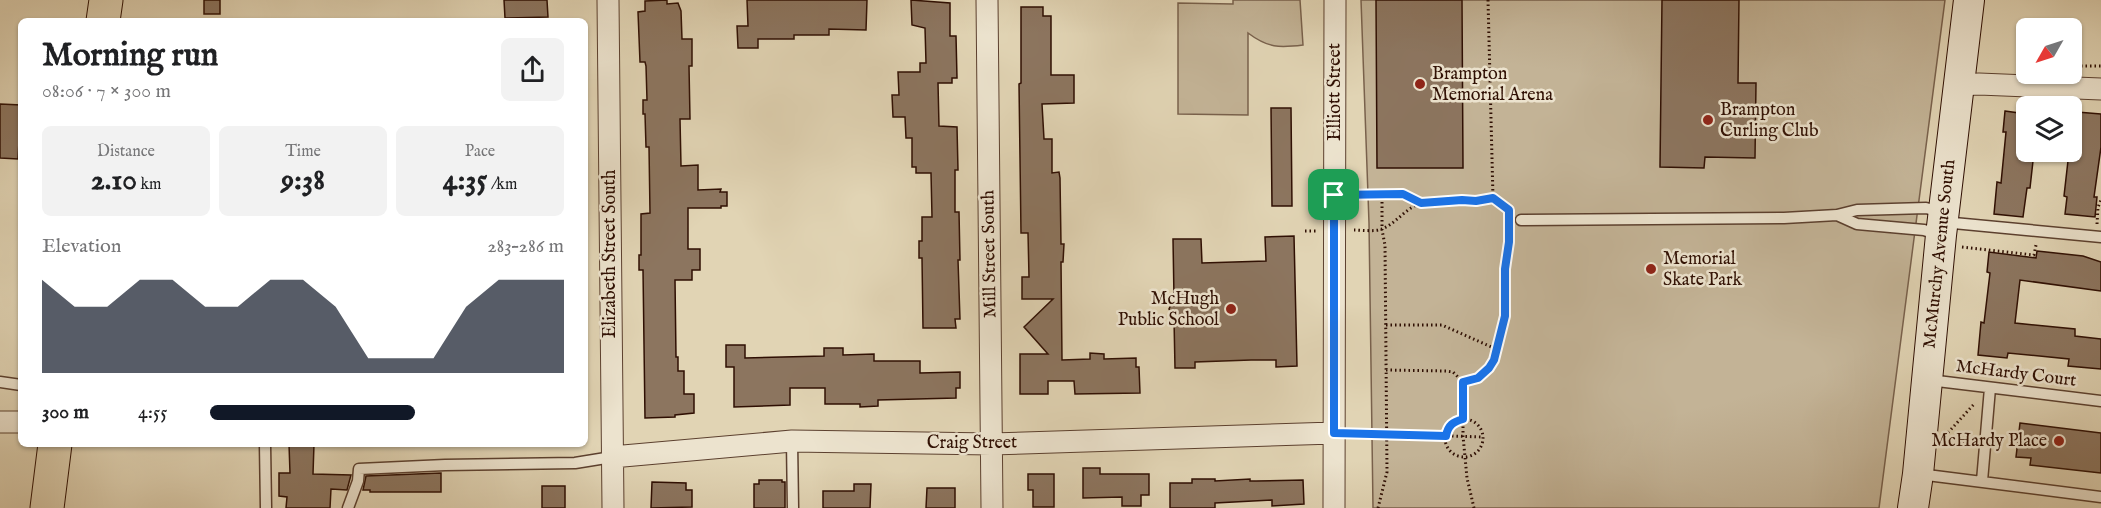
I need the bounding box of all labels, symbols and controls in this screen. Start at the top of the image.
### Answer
north arrow [2016,18,2082,84]
map controls [2016,18,2082,162]
text: Morning run [42,35,218,77]
button: share [501,38,564,101]
street label: Elliott Street [1324,43,1347,141]
place label: Brampton Memorial Arena [1432,63,1553,107]
marker: Brampton Memorial Arena [1413,77,1427,91]
text: 08:06 · 7 × 300 m [42,79,171,104]
button: layers [2016,96,2082,162]
place label: Brampton Curling Club [1720,99,1819,143]
marker: Brampton Curling Club [1701,113,1715,127]
text: Distance [97,142,155,162]
text: Time [285,142,321,162]
text: Pace [465,142,495,162]
street label: McMurchy Avenue South [1919,158,1961,350]
text: 2.10 [91,162,137,200]
text: 9:38 [281,162,325,200]
text: 4:35 [443,162,487,200]
street label: Elizabeth Street South [599,169,622,338]
pin [1308,169,1359,220]
text: km [137,175,161,195]
text: /km [487,175,517,195]
icon: arrive [1317,178,1350,211]
street label: Mill Street South [977,189,1003,318]
text: Elevation [42,234,121,259]
text: 283–286 m [487,234,564,259]
place label: Memorial Skate Park [1663,248,1743,292]
marker: Memorial Skate Park [1644,262,1658,276]
place label: McHugh Public School [1118,288,1219,332]
marker: McHugh Public School [1224,302,1238,316]
street label: McHardy Court [1954,355,2078,393]
text: 300 m [42,400,89,425]
text: 4:55 [138,400,168,425]
place label: McHardy Place [1931,430,2047,453]
street label: Craig Street [927,432,1017,455]
marker: McHardy Place [2052,434,2066,448]

